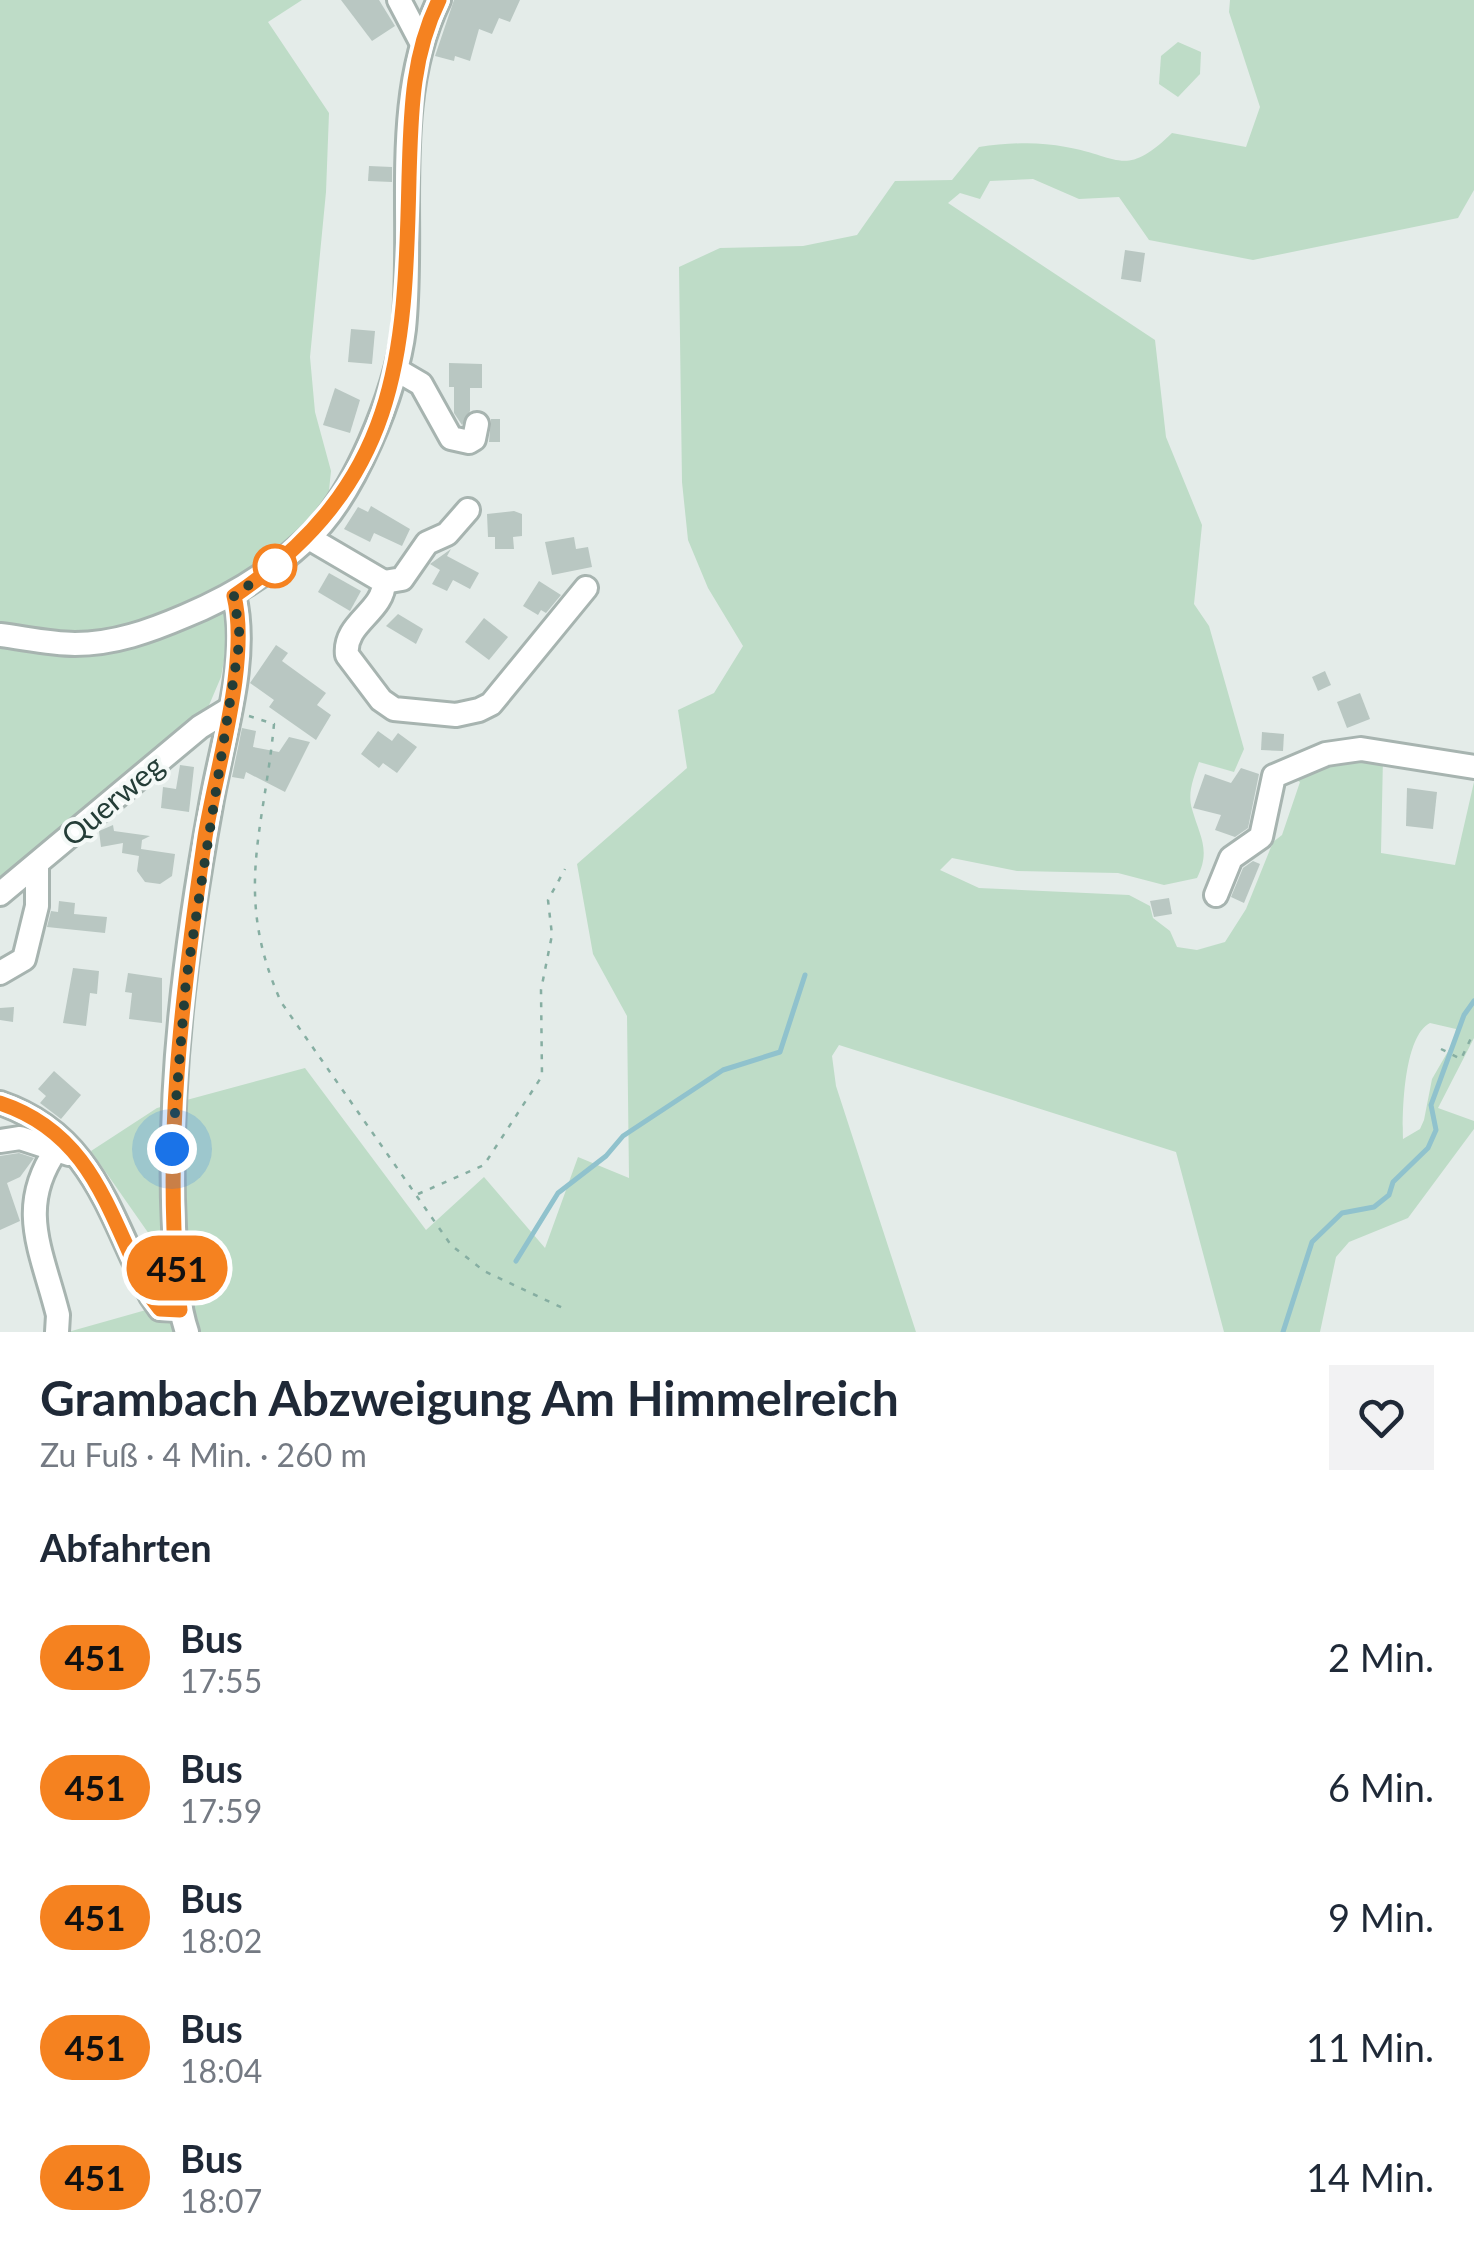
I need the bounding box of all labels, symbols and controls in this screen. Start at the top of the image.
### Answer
unlabelled marker [254,545,296,587]
street label: Querweg [53,746,170,852]
your location [147,1124,197,1174]
line badge: 451 [120,1236,234,1300]
text: 451 [147,1247,207,1289]
button: heart [1329,1365,1434,1470]
text: Grambach Abzweigung Am Himmelreich [40,1369,899,1426]
text: Zu Fuß · 4 Min. · 260 m [40,1435,367,1474]
text: Abfahrten [40,1524,212,1570]
text: Bus [180,1615,243,1661]
text: 2 Min. [1328,1634,1434,1680]
text: 451 [65,1636,125,1678]
text: 17:55 [180,1661,262,1700]
text: Bus [180,1745,243,1791]
text: 6 Min. [1328,1764,1434,1810]
text: 451 [65,1766,125,1808]
text: 17:59 [180,1791,262,1830]
text: Bus [180,1875,243,1921]
text: 9 Min. [1328,1894,1434,1940]
text: 451 [65,1896,125,1938]
text: 18:02 [180,1921,262,1960]
text: Bus [180,2005,243,2051]
text: 11 Min. [1306,2024,1434,2070]
text: 451 [65,2026,125,2068]
text: 18:04 [180,2051,262,2090]
text: Bus [180,2135,243,2181]
text: 14 Min. [1306,2154,1434,2200]
text: 451 [65,2156,125,2198]
text: 18:07 [180,2181,262,2220]

